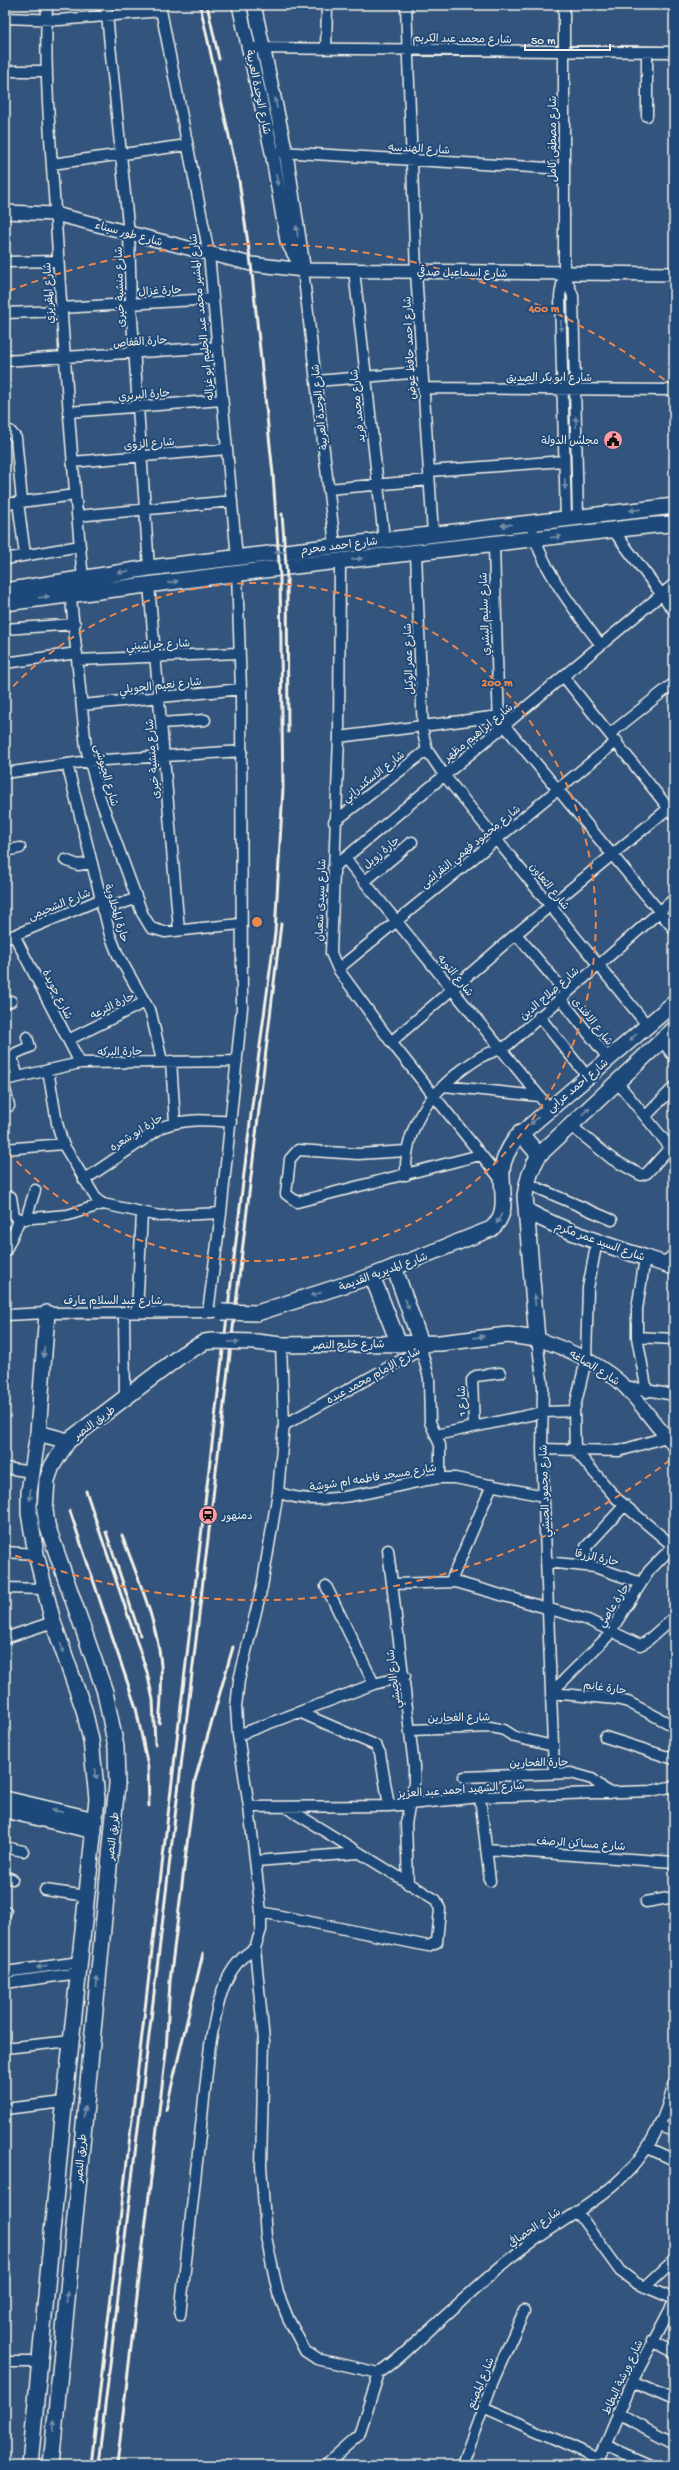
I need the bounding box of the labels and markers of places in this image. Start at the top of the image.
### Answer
public building icon: مجلس الدولة [602,429,624,451]
place label: مجلس الدولة [541,435,599,448]
centre of rings [250,915,264,929]
station icon: دمنهور [197,1504,219,1526]
place label: دمنهور [221,1511,253,1523]

